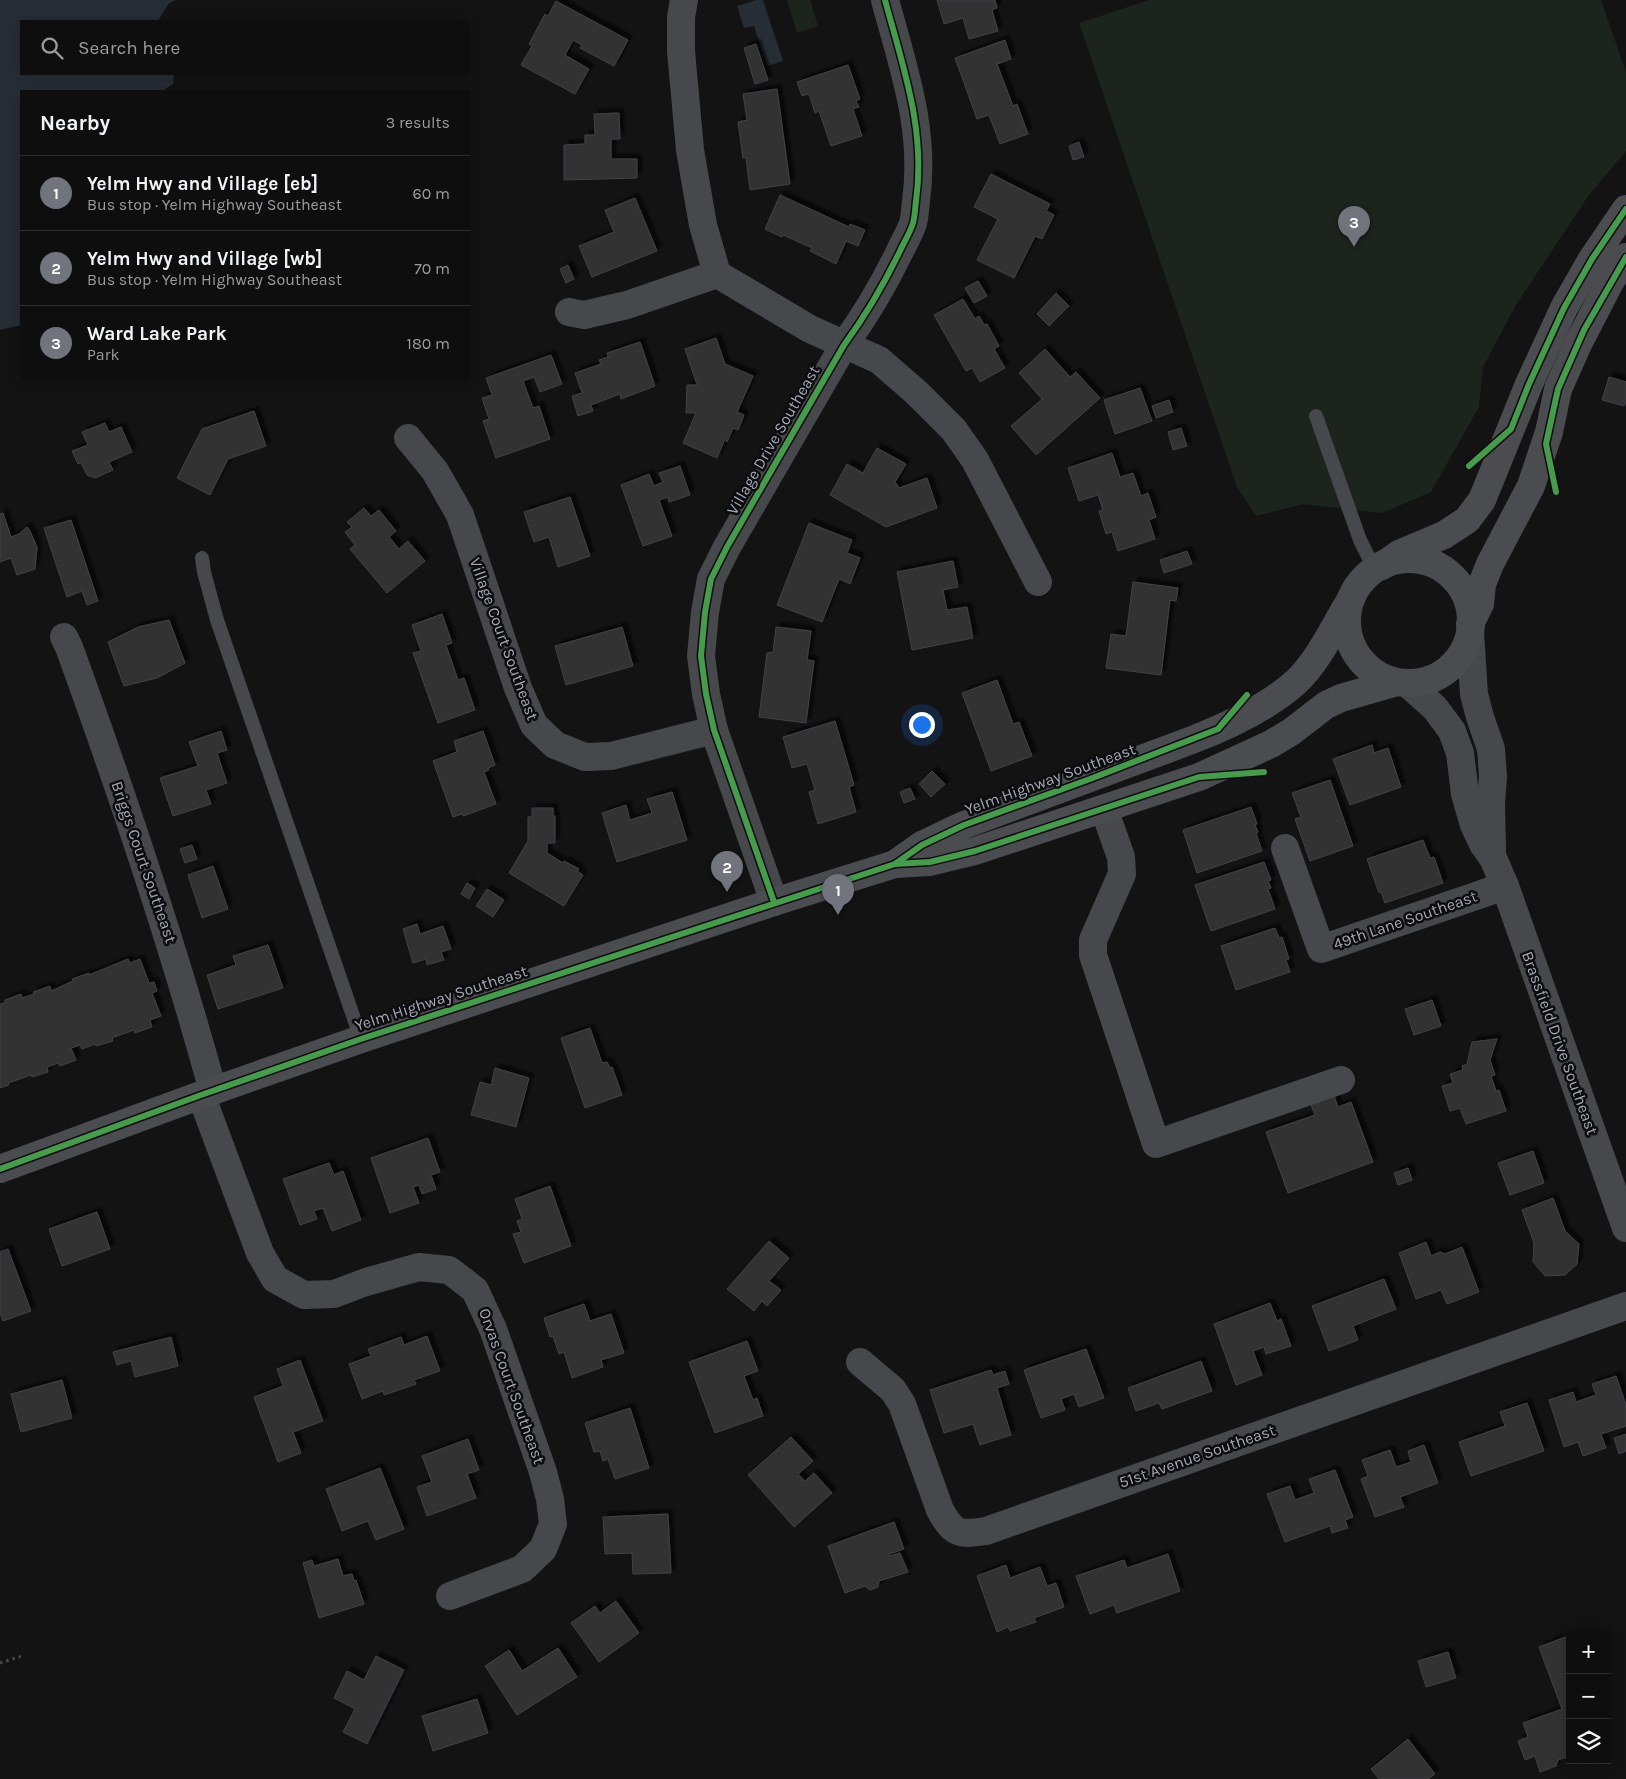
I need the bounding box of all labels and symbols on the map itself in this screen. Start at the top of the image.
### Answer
pin: 3 [1338,206,1370,247]
street label: Village Drive Southeast [723,362,823,518]
street label: Village Court Southeast [466,555,542,723]
your location [909,712,935,738]
street label: Yelm Highway Southeast [962,739,1138,819]
street label: Briggs Court Southeast [107,779,181,945]
pin: 2 [711,851,743,892]
pin: 1 [822,874,854,915]
street label: 49th Lane Southeast [1331,886,1479,954]
street label: Brassfield Drive Southeast [1518,949,1602,1137]
street label: Yelm Highway Southeast [352,961,530,1035]
street label: Orvas Court Southeast [475,1306,549,1466]
street label: 51st Avenue Southeast [1116,1420,1278,1492]

